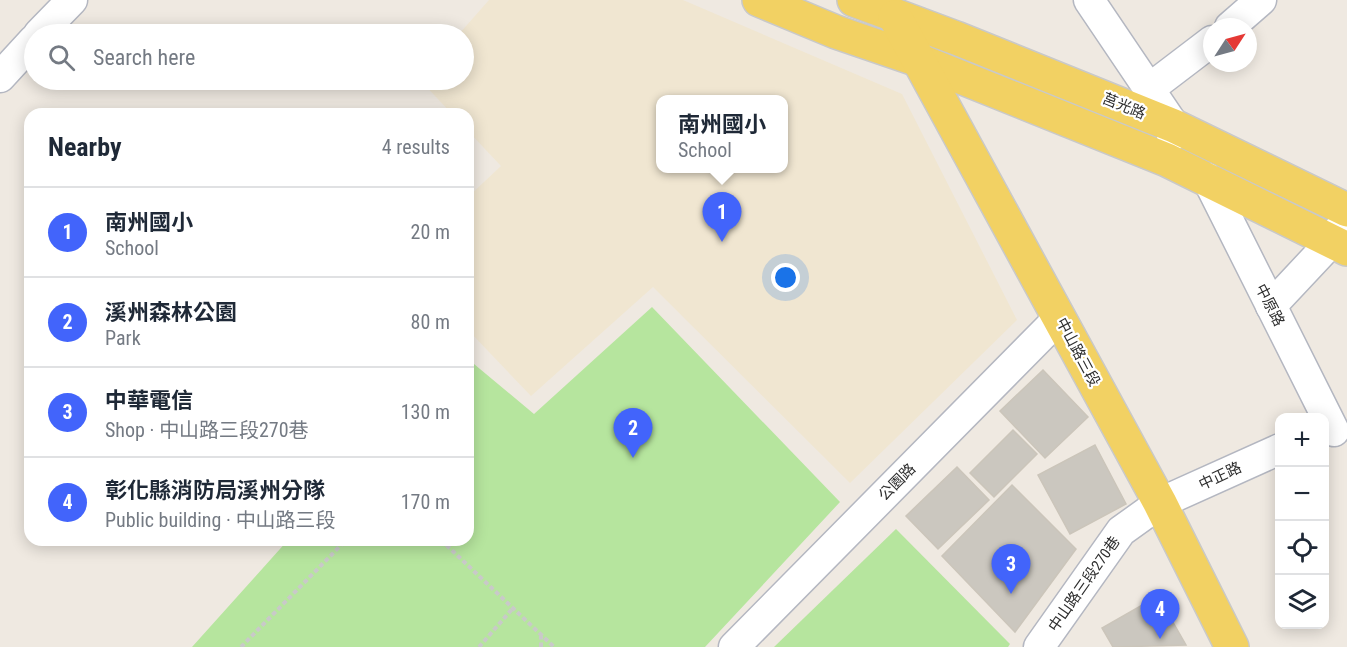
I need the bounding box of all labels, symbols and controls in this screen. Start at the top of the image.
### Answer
north arrow [1203,18,1257,72]
search box [24,24,474,90]
icon: search [45,41,78,74]
text: Search here [93,45,195,70]
street label: 莒光路 [1100,89,1148,123]
popup [656,95,788,173]
text: 南州國小 [678,112,766,137]
text: Nearby [48,132,122,162]
text: 4 results [382,135,450,159]
text: School [678,138,732,162]
pin: 1 [702,192,742,242]
text: 南州國小 [105,210,193,235]
text: 1 [62,220,73,244]
text: 20 m [411,220,450,244]
text: School [105,236,159,260]
your location [771,263,800,292]
street label: 中原路 [1252,281,1288,329]
text: 溪州森林公園 [105,300,237,325]
text: 2 [62,310,73,334]
text: 80 m [411,310,450,334]
street label: 中山路三段 [1052,315,1104,389]
text: Park [105,326,141,350]
text: 中華電信 [105,388,193,413]
text: 3 [62,400,73,424]
text: 130 m [401,400,450,424]
pin: 2 [614,408,652,458]
map controls [1275,413,1329,629]
button: + [1275,413,1329,467]
text: Shop · 中山路三段270巷 [105,418,309,442]
street label: 中正路 [1196,458,1244,494]
street label: 公園路 [875,460,919,504]
button: − [1275,467,1329,521]
text: 彰化縣消防局溪州分隊 [105,478,325,503]
text: 4 [62,490,73,514]
text: 170 m [401,490,450,514]
text: Public building · 中山路三段 [105,508,335,532]
button: locate [1275,521,1329,575]
street label: 中山路三段270巷 [1044,533,1124,635]
pin: 3 [992,544,1030,594]
button: layers [1275,575,1329,629]
pin: 4 [1140,590,1180,639]

